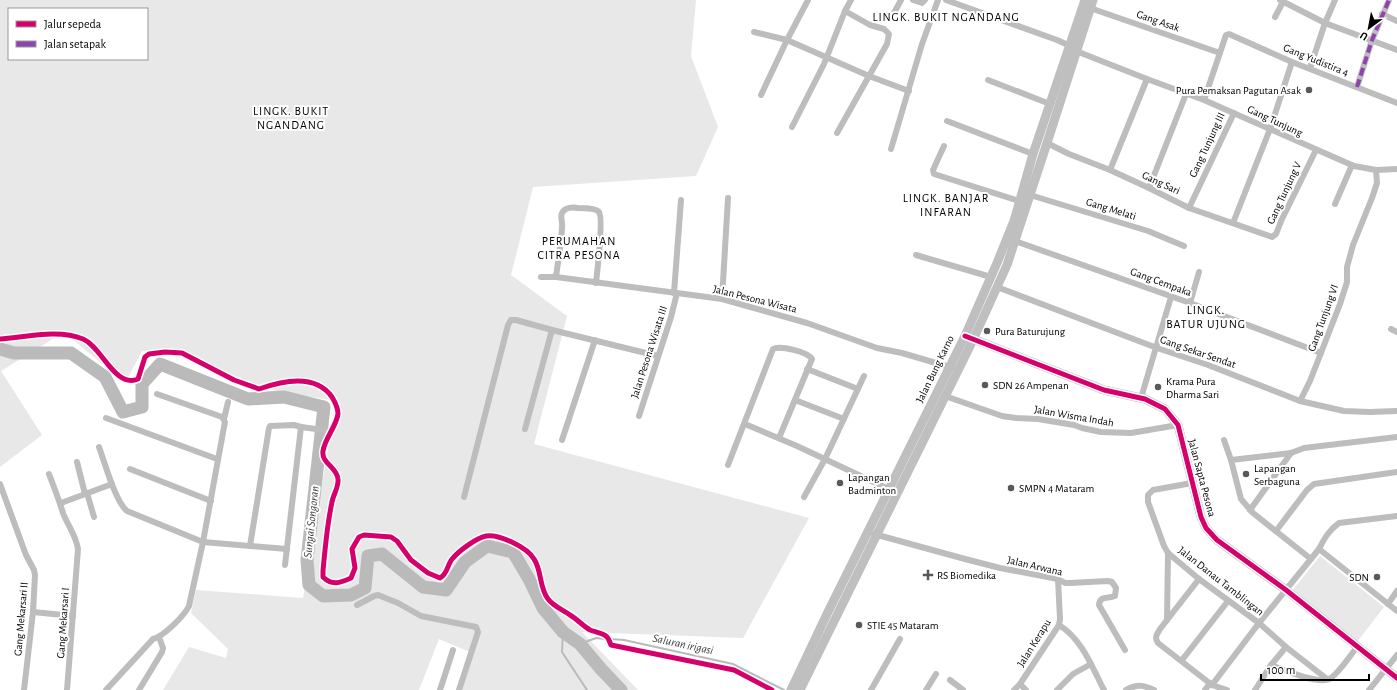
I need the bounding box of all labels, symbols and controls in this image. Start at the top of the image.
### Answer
legend [8,8,148,60]
street label: Gang Asak [1135,8,1181,34]
north arrow [1349,8,1389,48]
district label: LINGK. BUKIT NGANDANG [872,11,1020,23]
text: Jalur sepeda [44,18,102,30]
text: U [1358,30,1370,43]
text: Jalan setapak [44,38,107,50]
street label: Gang Yudistira 4 [1282,42,1350,78]
place label: Pura Pemaksan Pagutan Asak [1176,85,1301,96]
marker: Pura Pemaksan Pagutan Asak [1304,85,1314,95]
street label: Gang Tunjung [1246,103,1305,139]
district label: LINGK. BUKIT NGANDANG [253,105,329,131]
street label: Gang Tunjung III [1187,111,1227,179]
street label: Gang Tunjung V [1265,159,1304,226]
street label: Gang Sari [1140,169,1182,197]
district label: LINGK. BANJAR INFARAN [903,192,989,218]
street label: Gang Melati [1085,196,1137,222]
district label: PERUMAHAN CITRA PESONA [537,235,621,261]
street label: Gang Cempaka [1129,266,1193,298]
street label: Jalan Pesona Wisata [712,283,798,315]
street label: Gang Tunjung VI [1306,283,1340,353]
street label: Jalan Pesona Wisata III [629,304,669,400]
district label: LINGK. BATUR UJUNG [1166,304,1246,330]
marker: Pura Baturujung [982,326,992,336]
place label: Pura Baturujung [995,326,1066,337]
street label: Jalan Bung Karno [914,334,956,404]
street label: Gang Sekar Sendat [1159,334,1238,370]
place label: Krama Pura Dharma Sari [1166,376,1219,400]
marker: SDN 26 Ampenan [980,380,990,390]
place label: SDN 26 Ampenan [993,380,1069,391]
marker: Krama Pura Dharma Sari [1153,382,1163,392]
street label: Jalan Wisma Indah [1033,404,1115,428]
street label: Jalan Sapta Pesona [1186,438,1218,518]
place label: Lapangan Serbaguna [1254,463,1300,487]
marker: Lapangan Serbaguna [1241,469,1251,479]
place label: Lapangan Badminton [848,472,896,496]
marker: Lapangan Badminton [835,478,845,488]
marker: SMPN 4 Mataram [1006,483,1016,493]
place label: SMPN 4 Mataram [1019,483,1095,494]
water label: Sungai Songoran [301,485,321,559]
street label: Jalan Danau Tamblingan [1176,544,1266,618]
street label: Jalan Arwana [1006,554,1064,578]
marker: RS Biomedika [922,569,934,581]
place label: RS Biomedika [937,570,996,581]
place label: SDN [1349,572,1369,583]
marker: SDN [1372,572,1382,582]
street label: Gang Mekarsari II [12,582,30,656]
street label: Gang Mekarsari I [55,587,71,659]
street label: Jalan Kerapu [1015,617,1053,669]
marker: STIE 45 Mataram [854,620,864,630]
place label: STIE 45 Mataram [867,620,939,631]
water label: Saluran irigasi [652,632,715,656]
scale bar [1261,656,1369,682]
text: 100 m [1267,664,1295,676]

